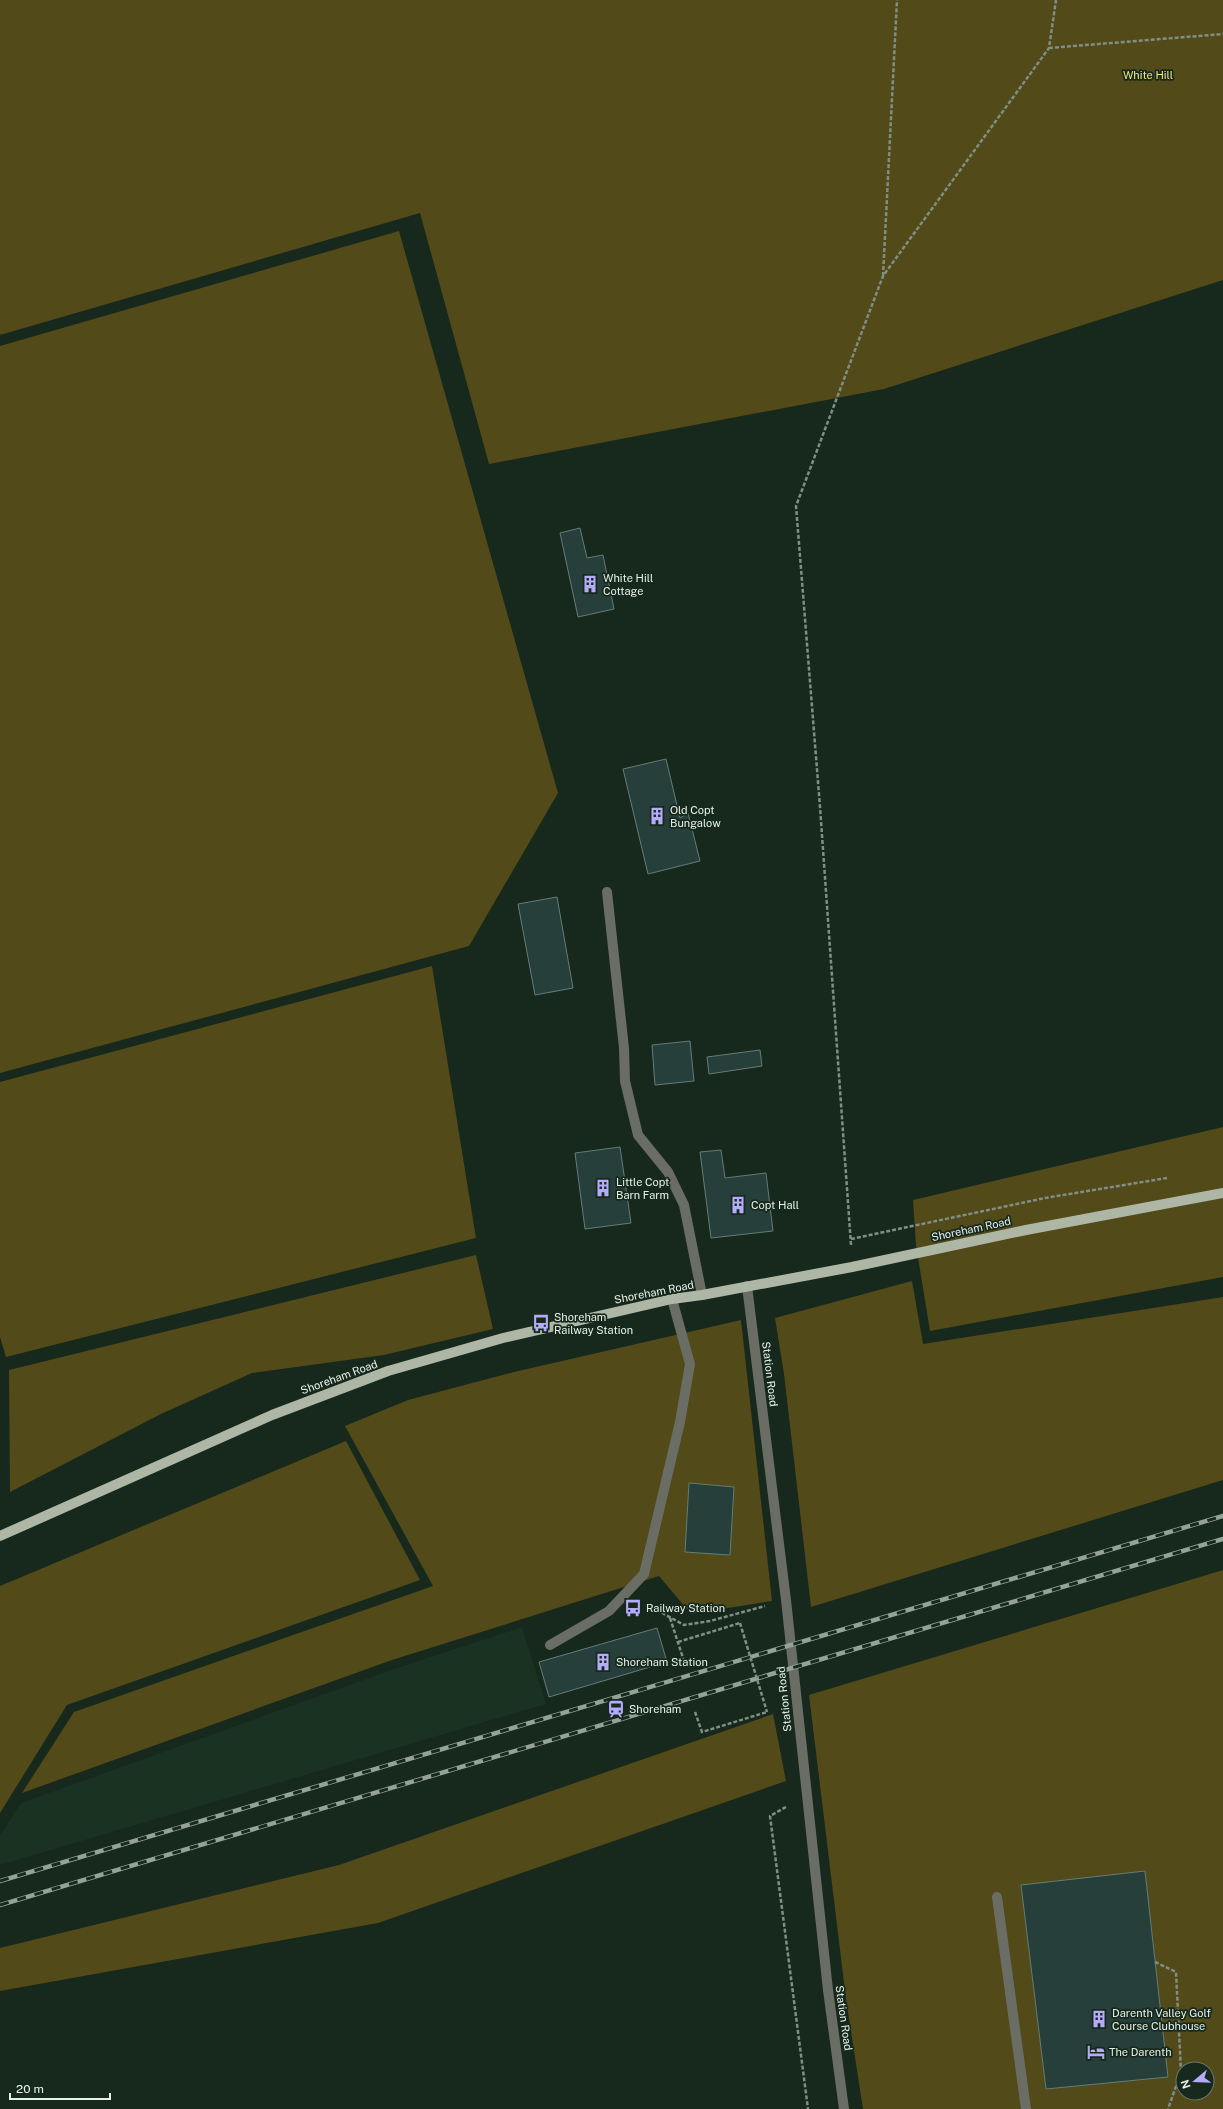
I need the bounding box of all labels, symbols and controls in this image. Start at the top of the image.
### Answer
park label: White Hill [1123,69,1173,81]
place label: White Hill Cottage [603,572,653,597]
building icon: White Hill Cottage [580,574,600,594]
place label: Old Copt Bungalow [670,804,721,829]
building icon: Old Copt Bungalow [647,806,667,826]
place label: Little Copt Barn Farm [616,1176,669,1201]
building icon: Little Copt Barn Farm [593,1178,613,1198]
building icon: Copt Hall [728,1195,748,1215]
place label: Copt Hall [751,1199,799,1211]
street label: Shoreham Road [930,1215,1012,1243]
street label: Shoreham Road [613,1278,695,1306]
place label: Shoreham Railway Station [554,1311,633,1336]
bus stop icon: Shoreham Railway Station [531,1313,551,1333]
street label: Station Road [760,1341,780,1407]
street label: Shoreham Road [299,1358,379,1396]
bus stop icon: Railway Station [623,1598,643,1618]
place label: Railway Station [646,1602,725,1614]
building icon: Shoreham Station [593,1652,613,1672]
place label: Shoreham Station [616,1656,708,1668]
street label: Station Road [775,1666,793,1732]
station icon: Shoreham [606,1699,626,1719]
place label: Shoreham [629,1703,681,1715]
street label: Station Road [833,1985,855,2051]
place label: Darenth Valley Golf Course Clubhouse [1112,2007,1212,2032]
building icon: Darenth Valley Golf Course Clubhouse [1089,2009,1109,2029]
hotel icon: The Darenth [1086,2042,1106,2062]
place label: The Darenth [1109,2046,1172,2058]
north arrow [1175,2061,1215,2101]
scale bar [10,2075,110,2101]
text: N [1178,2078,1193,2090]
text: 20 m [16,2082,44,2096]

